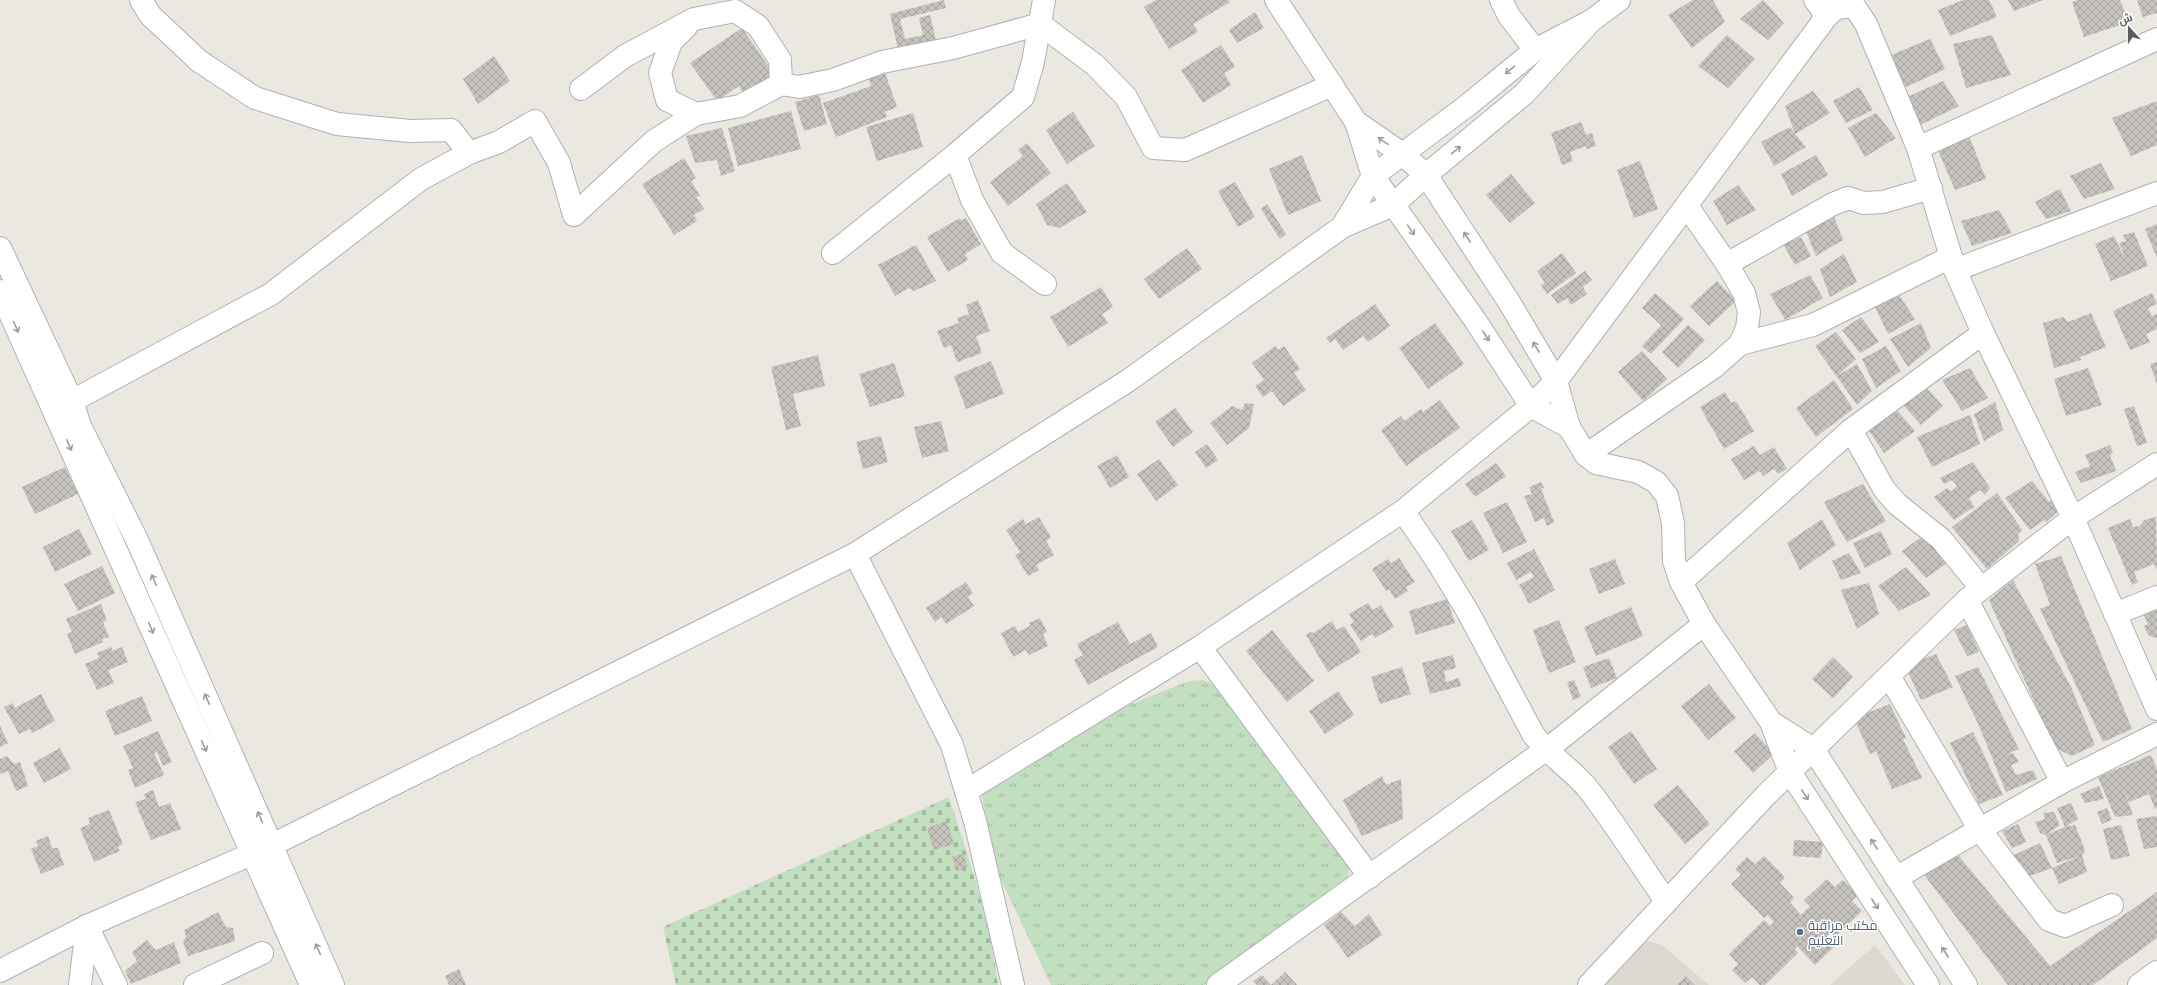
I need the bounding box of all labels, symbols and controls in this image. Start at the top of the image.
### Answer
north arrow [2109,8,2149,48]
text: ش [2117,11,2135,28]
one-way arrow [1505,66,1516,75]
one-way arrow [1378,137,1389,145]
one-way arrow [1451,146,1461,155]
one-way arrow [1407,224,1415,235]
one-way arrow [1463,232,1471,243]
one-way arrow [12,320,20,332]
one-way arrow [1482,330,1490,341]
one-way arrow [1532,341,1540,353]
one-way arrow [66,439,73,451]
one-way arrow [150,574,158,586]
one-way arrow [148,621,155,633]
one-way arrow [203,693,210,705]
one-way arrow [201,740,208,752]
one-way arrow [1801,789,1809,801]
one-way arrow [256,812,263,824]
one-way arrow [1869,838,1877,850]
one-way arrow [1872,898,1880,910]
place label: مكتب مراقبة التعليم [1808,918,1878,950]
marker: مكتب مراقبة التعليم [1795,927,1805,937]
one-way arrow [314,943,321,955]
one-way arrow [1941,947,1949,958]

